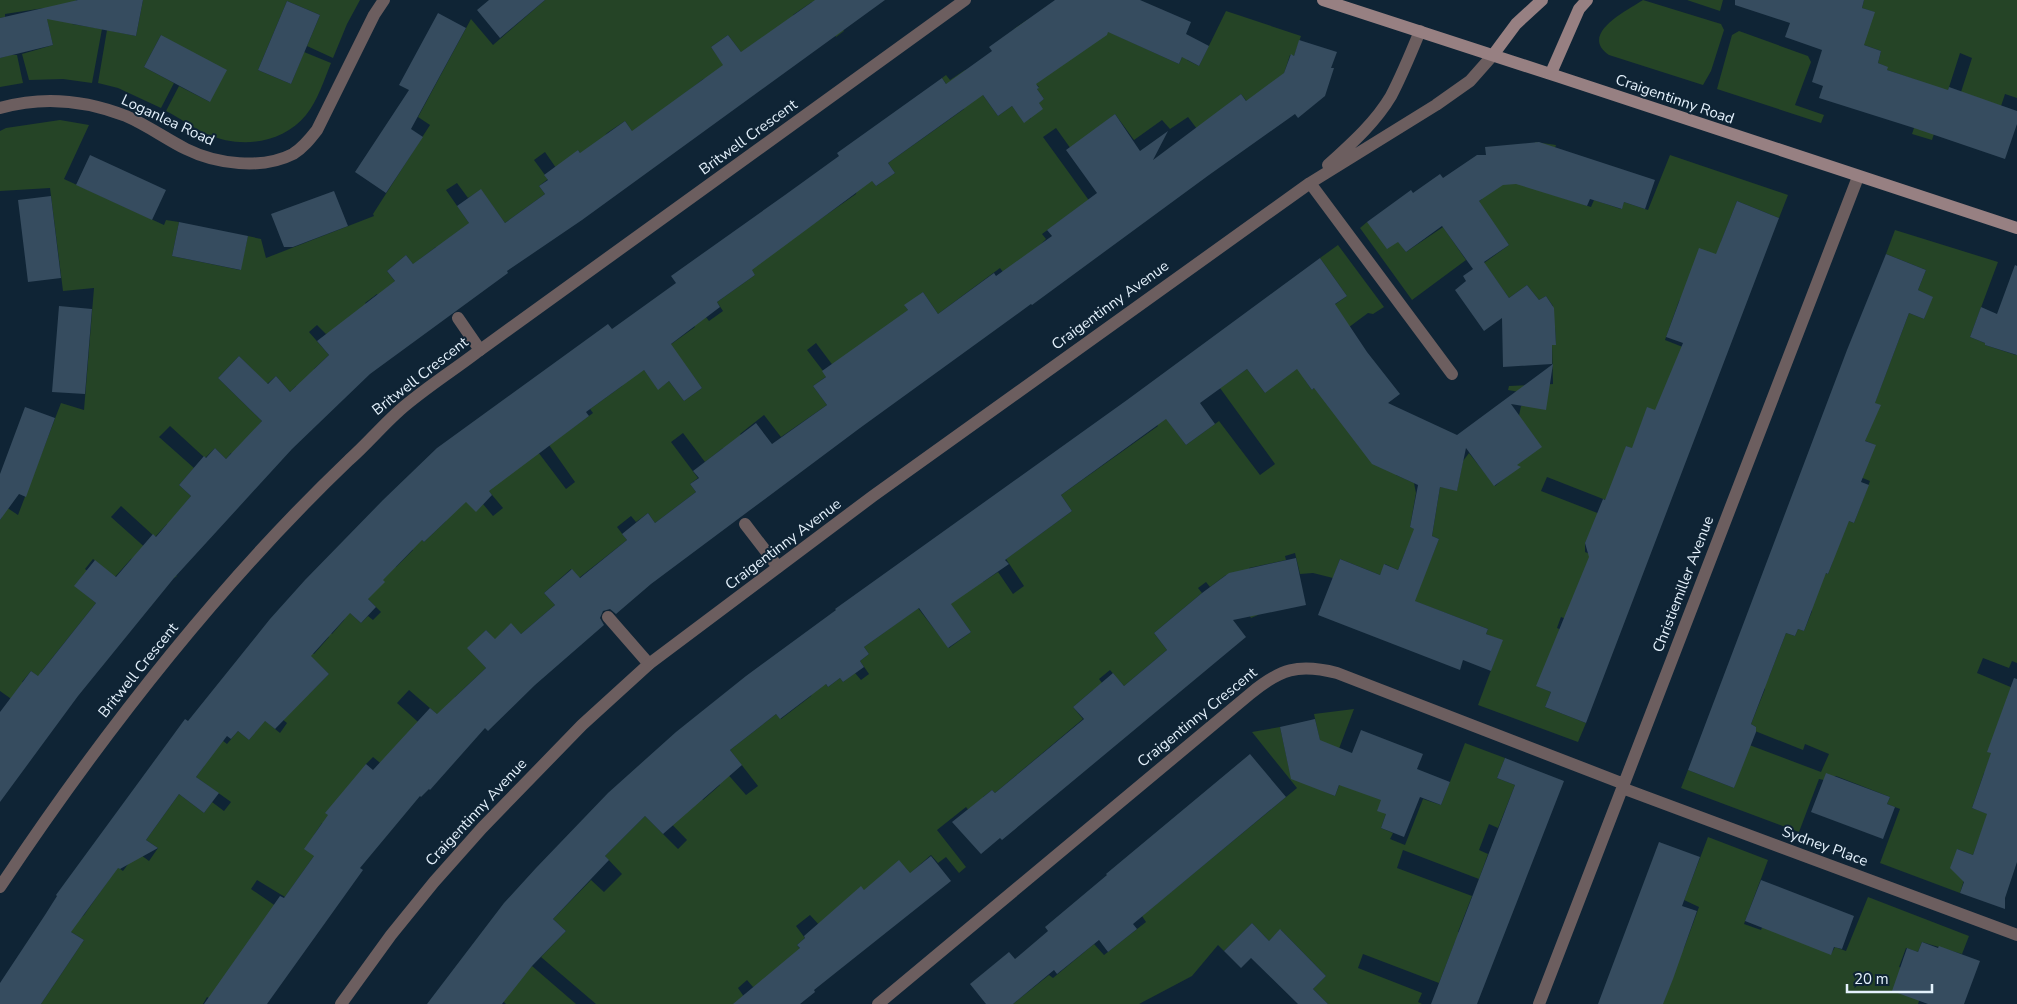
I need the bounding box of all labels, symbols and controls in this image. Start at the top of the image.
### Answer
street label: Craigentinny Road [1613,69,1737,129]
street label: Loganlea Road [118,90,218,150]
street label: Britwell Crescent [695,94,802,179]
street label: Craigentinny Avenue [1047,256,1173,354]
street label: Britwell Crescent [368,332,473,420]
street label: Craigentinny Avenue [721,494,845,594]
street label: Christiemiller Avenue [1648,513,1718,655]
street label: Britwell Crescent [94,618,183,722]
street label: Craigentinny Crescent [1133,662,1262,771]
street label: Craigentinny Avenue [421,754,531,870]
street label: Sydney Place [1779,821,1871,871]
scale bar [1847,962,1932,994]
text: 20 m [1854,969,1889,989]

